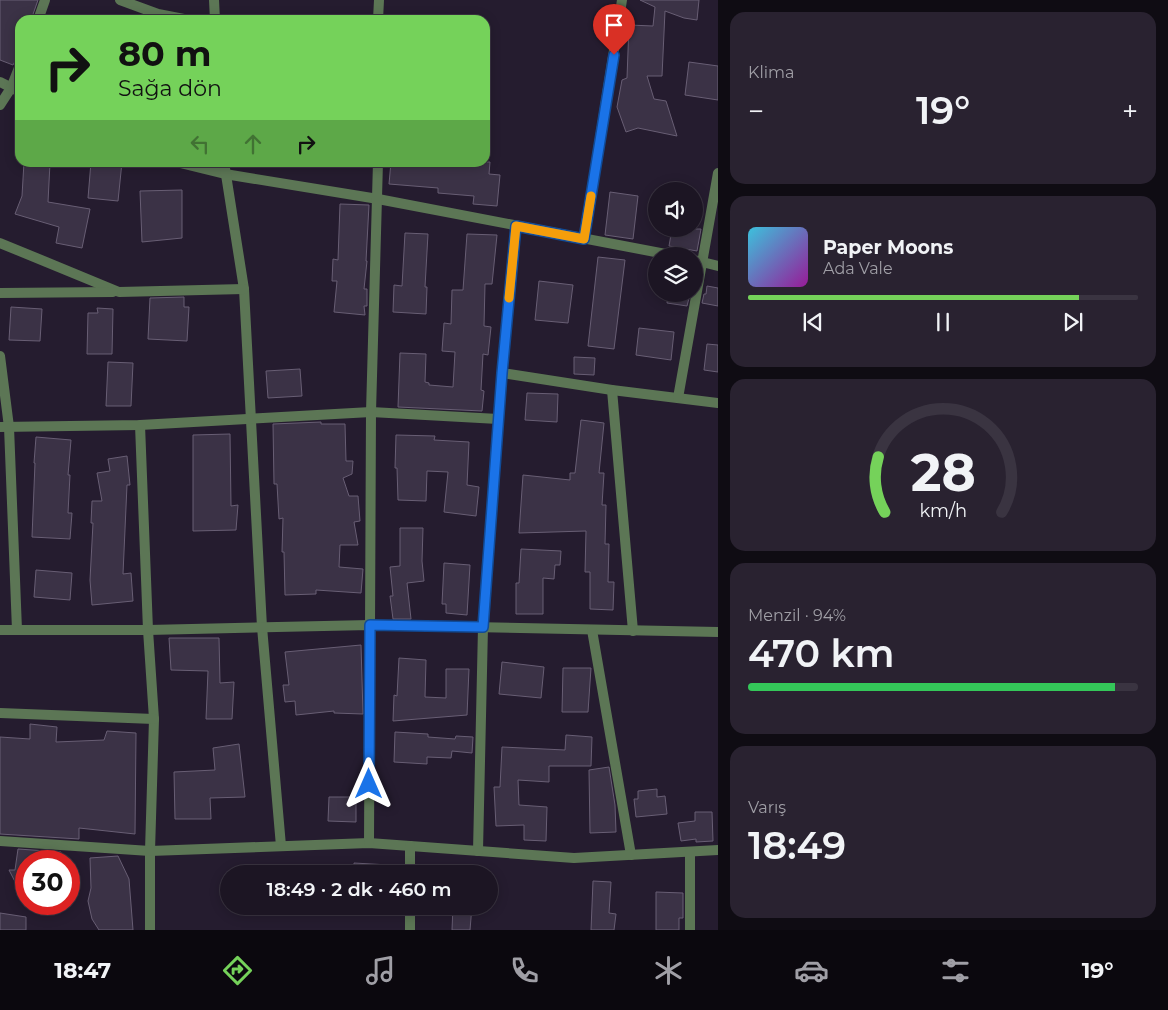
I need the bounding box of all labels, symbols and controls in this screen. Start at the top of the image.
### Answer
pin [593,4,635,55]
icon: arrive [600,11,628,39]
text: 80 m [118,32,212,75]
icon: right [35,35,100,100]
text: Klima [748,63,794,82]
text: Sağa dön [118,75,222,102]
text: 19° [916,87,970,134]
text: − [748,94,764,128]
text: + [1122,94,1138,128]
icon: left [186,130,214,158]
icon: ahead [239,130,267,158]
icon: right [292,130,320,158]
map controls [648,182,703,302]
button: sound [648,182,703,237]
text: Paper Moons [823,236,953,259]
button: layers [648,247,703,302]
text: Ada Vale [823,259,893,278]
icon: previous [799,308,827,336]
icon: pause [929,308,957,336]
icon: next [1059,308,1087,336]
text: 28 [910,441,976,504]
text: km/h [919,500,967,521]
text: Menzil · 94% [748,606,846,625]
text: 470 km [748,630,894,677]
position arrow [342,757,394,809]
text: Varış [748,798,786,817]
text: 18:49 [748,822,846,869]
speed limit sign: 30 [15,850,80,915]
text: 18:49 · 2 dk · 460 m [266,878,452,901]
icon: directions [220,953,255,988]
icon: music [363,953,398,988]
icon: phone [507,953,542,988]
icon: climate [651,953,686,988]
icon: car [794,953,829,988]
icon: filters [938,953,973,988]
text: 18:47 [54,957,111,984]
text: 19° [1082,957,1114,984]

